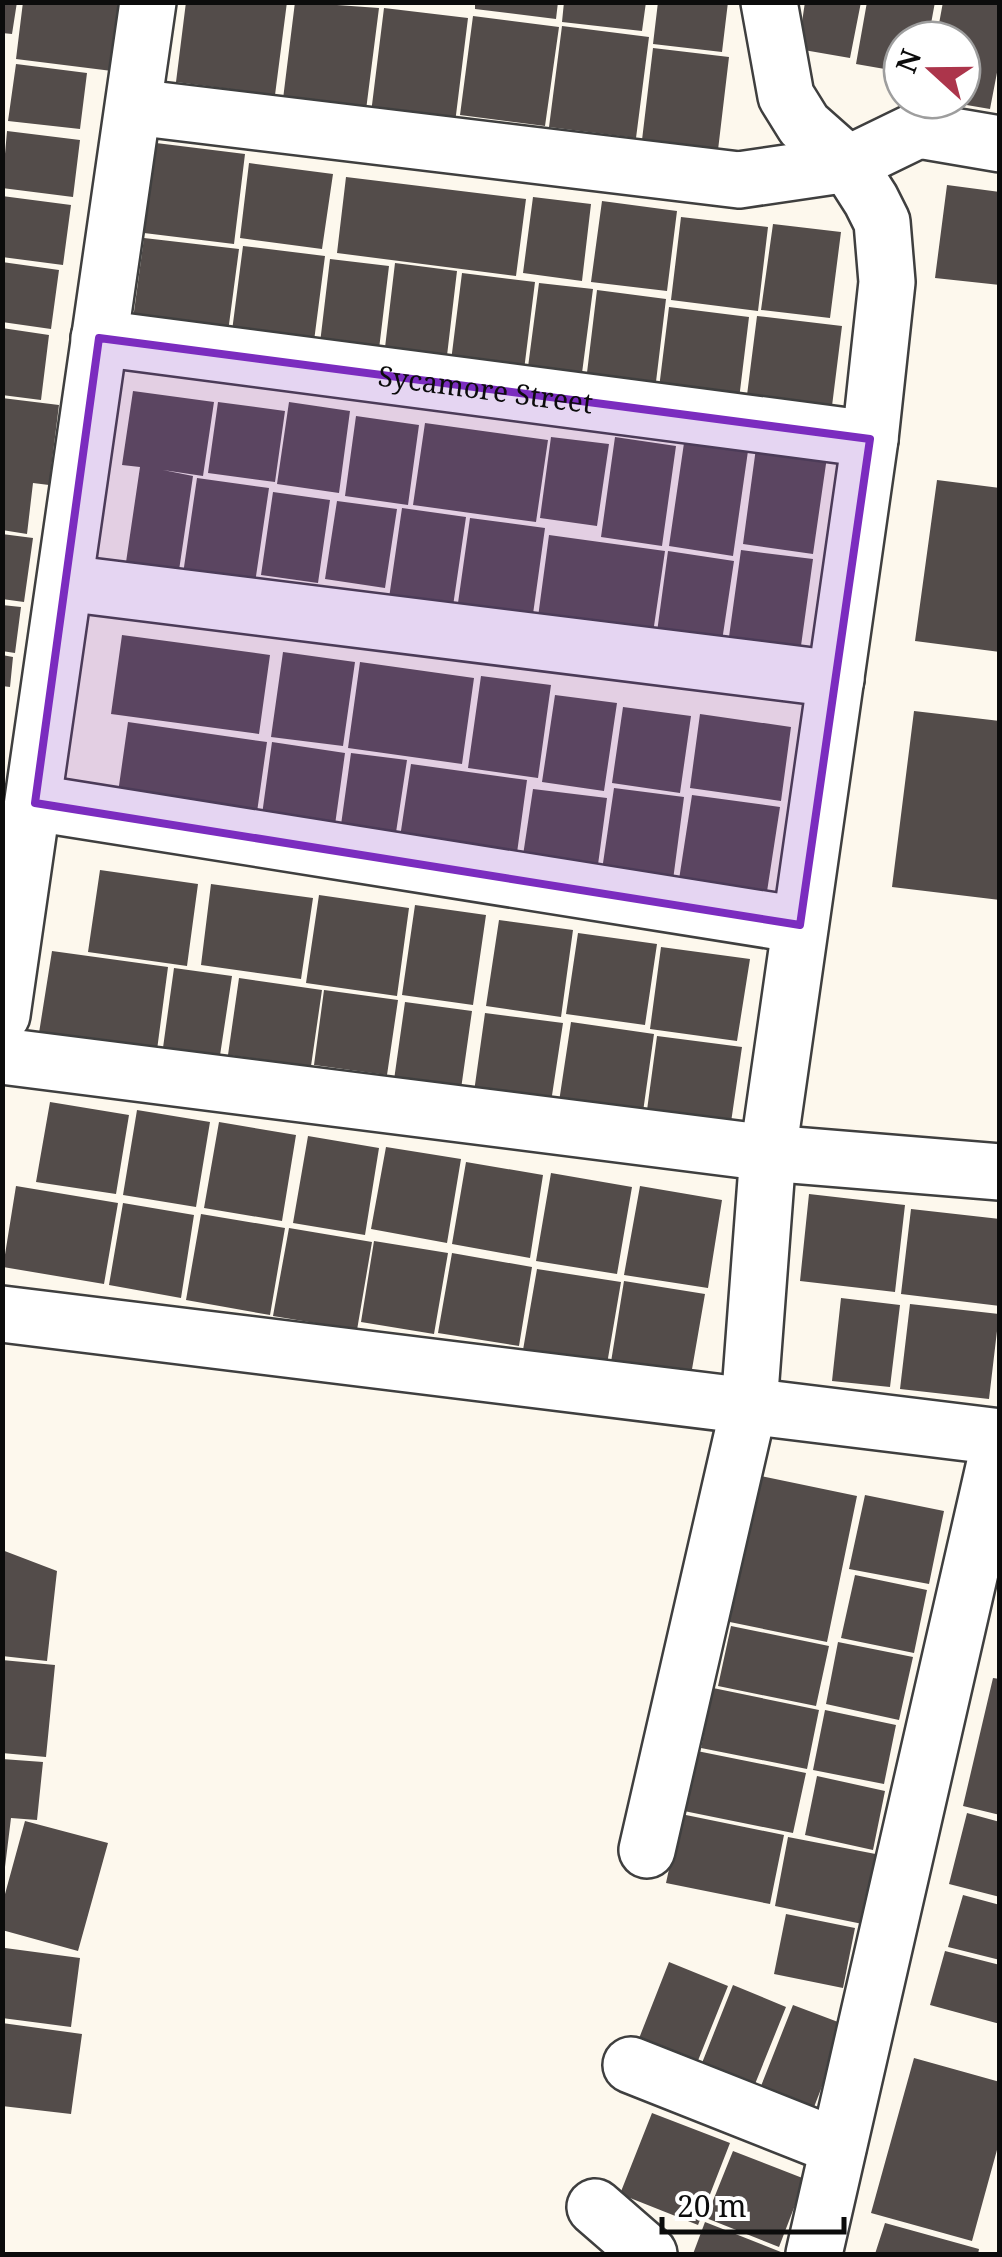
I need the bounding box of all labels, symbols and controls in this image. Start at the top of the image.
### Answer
north arrow [882,20,982,120]
text: N [886,44,929,78]
street label: Sycamore Street [376,356,596,422]
scale bar [662,2172,844,2234]
text: 20 m [677,2185,747,2226]

